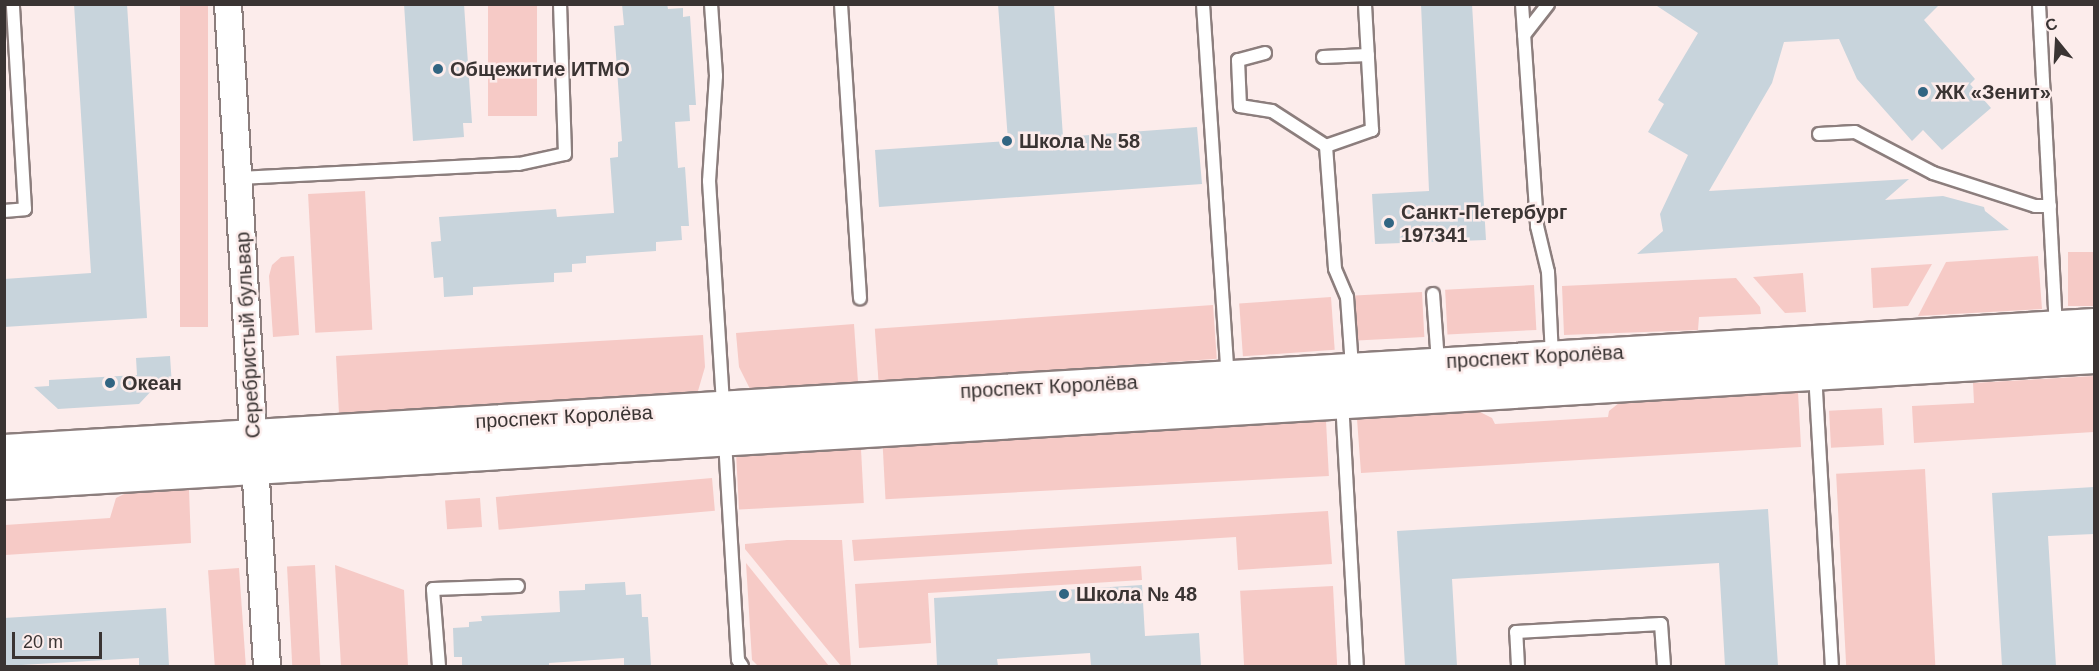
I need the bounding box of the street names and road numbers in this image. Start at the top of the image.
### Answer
street label: Серебристый бульвар [231,231,265,439]
street label: проспект Королёва [1446,340,1624,374]
street label: проспект Королёва [960,370,1138,404]
street label: проспект Королёва [475,400,653,434]

